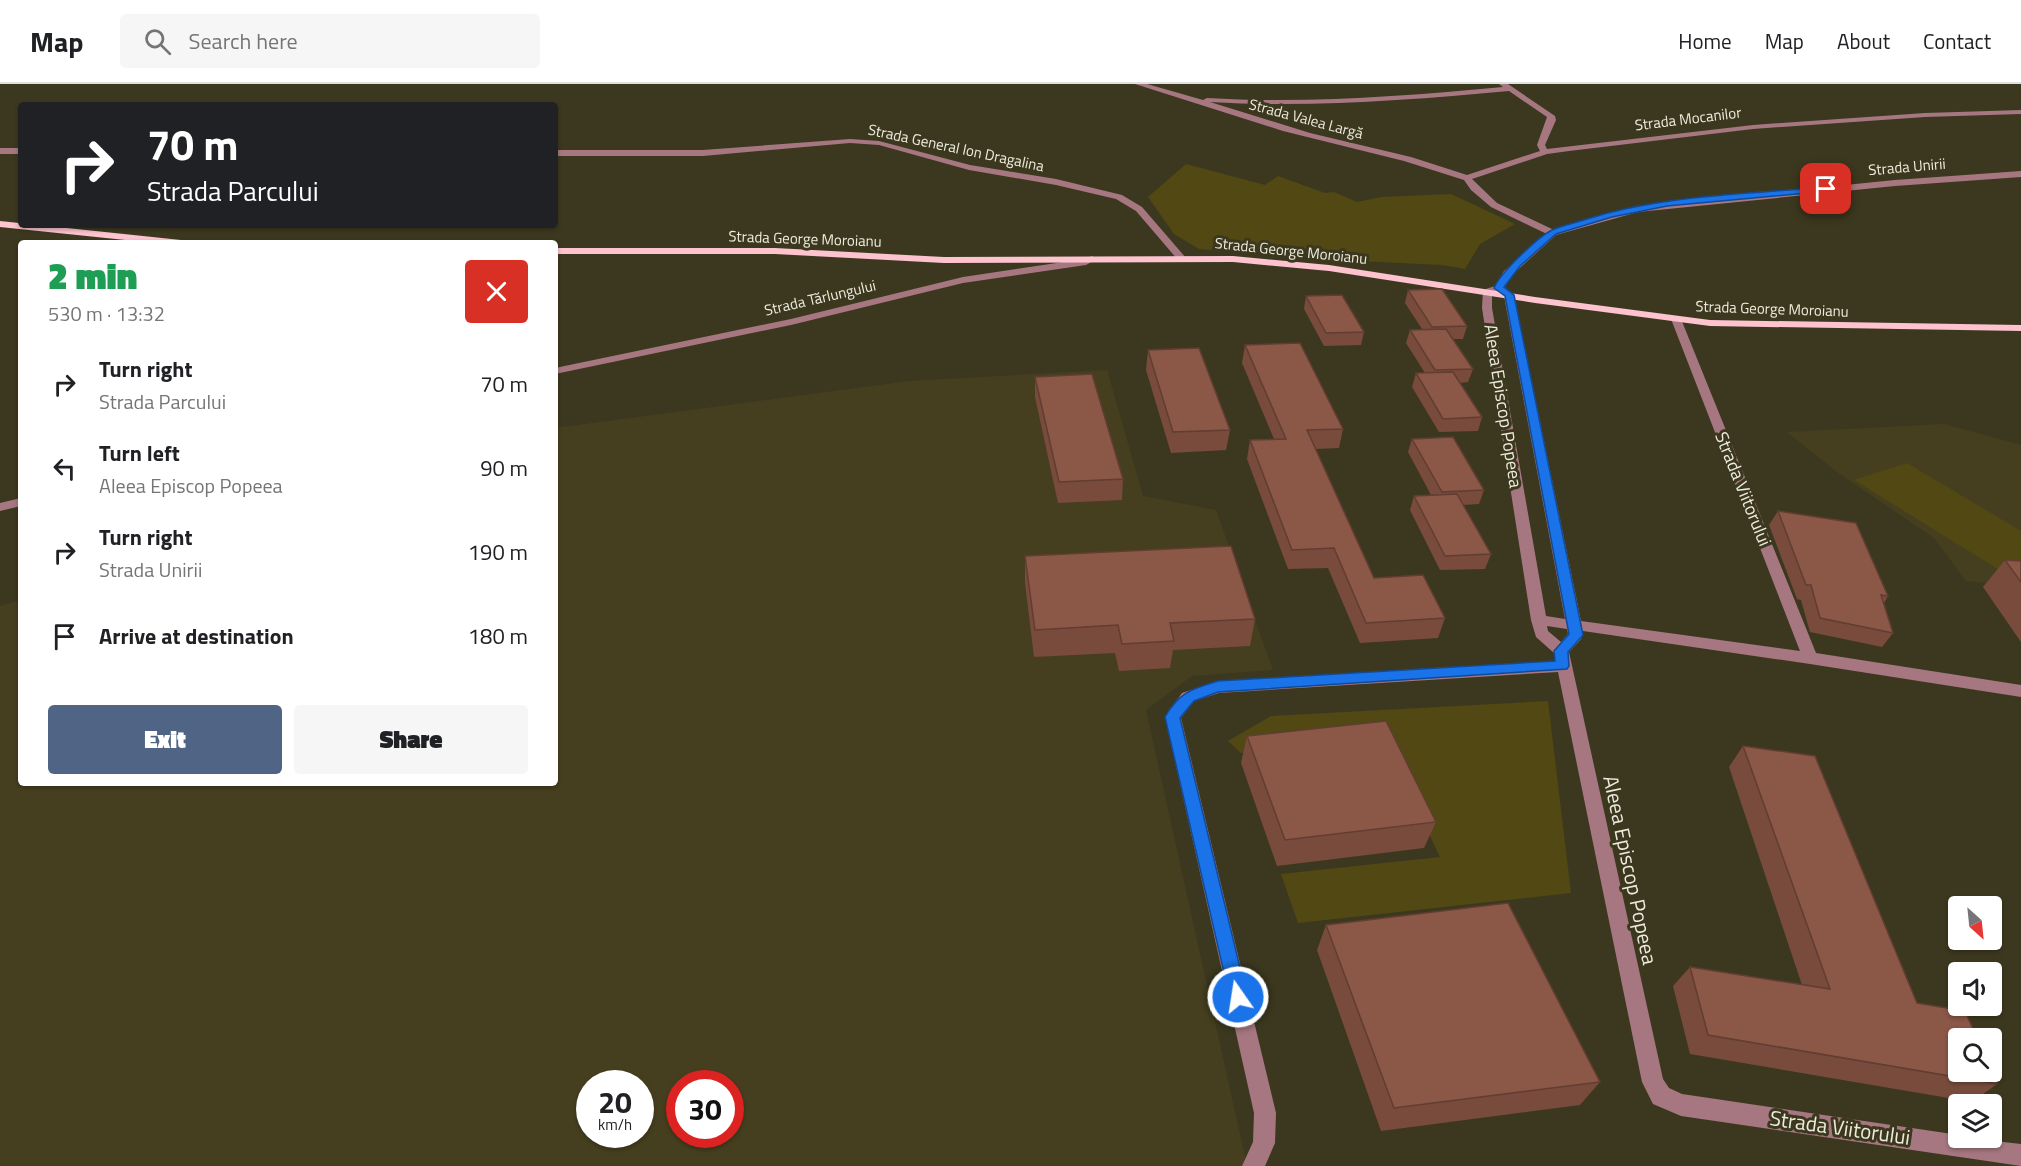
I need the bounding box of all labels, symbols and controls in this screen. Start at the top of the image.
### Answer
search box [120,14,540,68]
text: Map [30,20,84,63]
text: Search here [189,24,298,58]
icon: search [141,25,174,58]
text: Home [1678,25,1732,57]
text: Map [1765,25,1804,57]
text: About [1837,25,1890,57]
text: Contact [1923,25,1991,57]
street label: Strada Valea Largă [1246,92,1366,145]
street label: Strada Mocanilor [1633,101,1743,136]
text: 70 m [147,112,239,176]
street label: Strada General Ion Dragalina [866,118,1047,178]
icon: right [48,126,126,204]
street label: Strada Unirii [1867,152,1947,181]
pin [1800,163,1851,214]
text: Strada Parcului [147,170,319,211]
icon: arrive [1809,172,1842,205]
street label: Strada George Moroianu [728,224,882,253]
street label: Strada George Moroianu [1214,231,1369,270]
text: 2 min [48,248,137,303]
button: close [465,260,528,323]
street label: Strada Tărlungului [762,273,878,322]
street label: Strada George Moroianu [1695,294,1849,323]
text: 530 m · 13:32 [48,298,165,329]
street label: Aleea Episcop Popeea [1477,322,1530,490]
text: Turn right [99,352,193,386]
text: 70 m [480,367,528,401]
icon: right [48,368,81,401]
text: Strada Parcului [99,386,226,417]
street label: Strada Viitorului [1708,428,1779,550]
text: Turn left [99,436,180,470]
text: 90 m [480,451,528,485]
icon: left [48,452,81,485]
text: Aleea Episcop Popeea [99,470,283,501]
text: Turn right [99,520,193,554]
text: 190 m [468,535,528,569]
icon: right [48,536,81,569]
text: Strada Unirii [99,554,202,585]
text: Arrive at destination [99,619,294,653]
text: 180 m [468,619,528,653]
icon: arrive [48,620,81,653]
button: Exit [48,705,282,774]
button: Share [294,705,528,774]
street label: Aleea Episcop Popeea [1595,772,1667,968]
north arrow [1948,896,2002,950]
map controls [1948,896,2002,1148]
button: sound [1948,962,2002,1016]
position arrow [1206,965,1270,1029]
button: search [1948,1028,2002,1082]
speed limit sign: 30 [666,1070,744,1148]
text: 20 [598,1079,632,1125]
button: layers [1948,1094,2002,1148]
street label: Strada Viitorului [1768,1101,1912,1153]
text: km/h [598,1113,632,1136]

